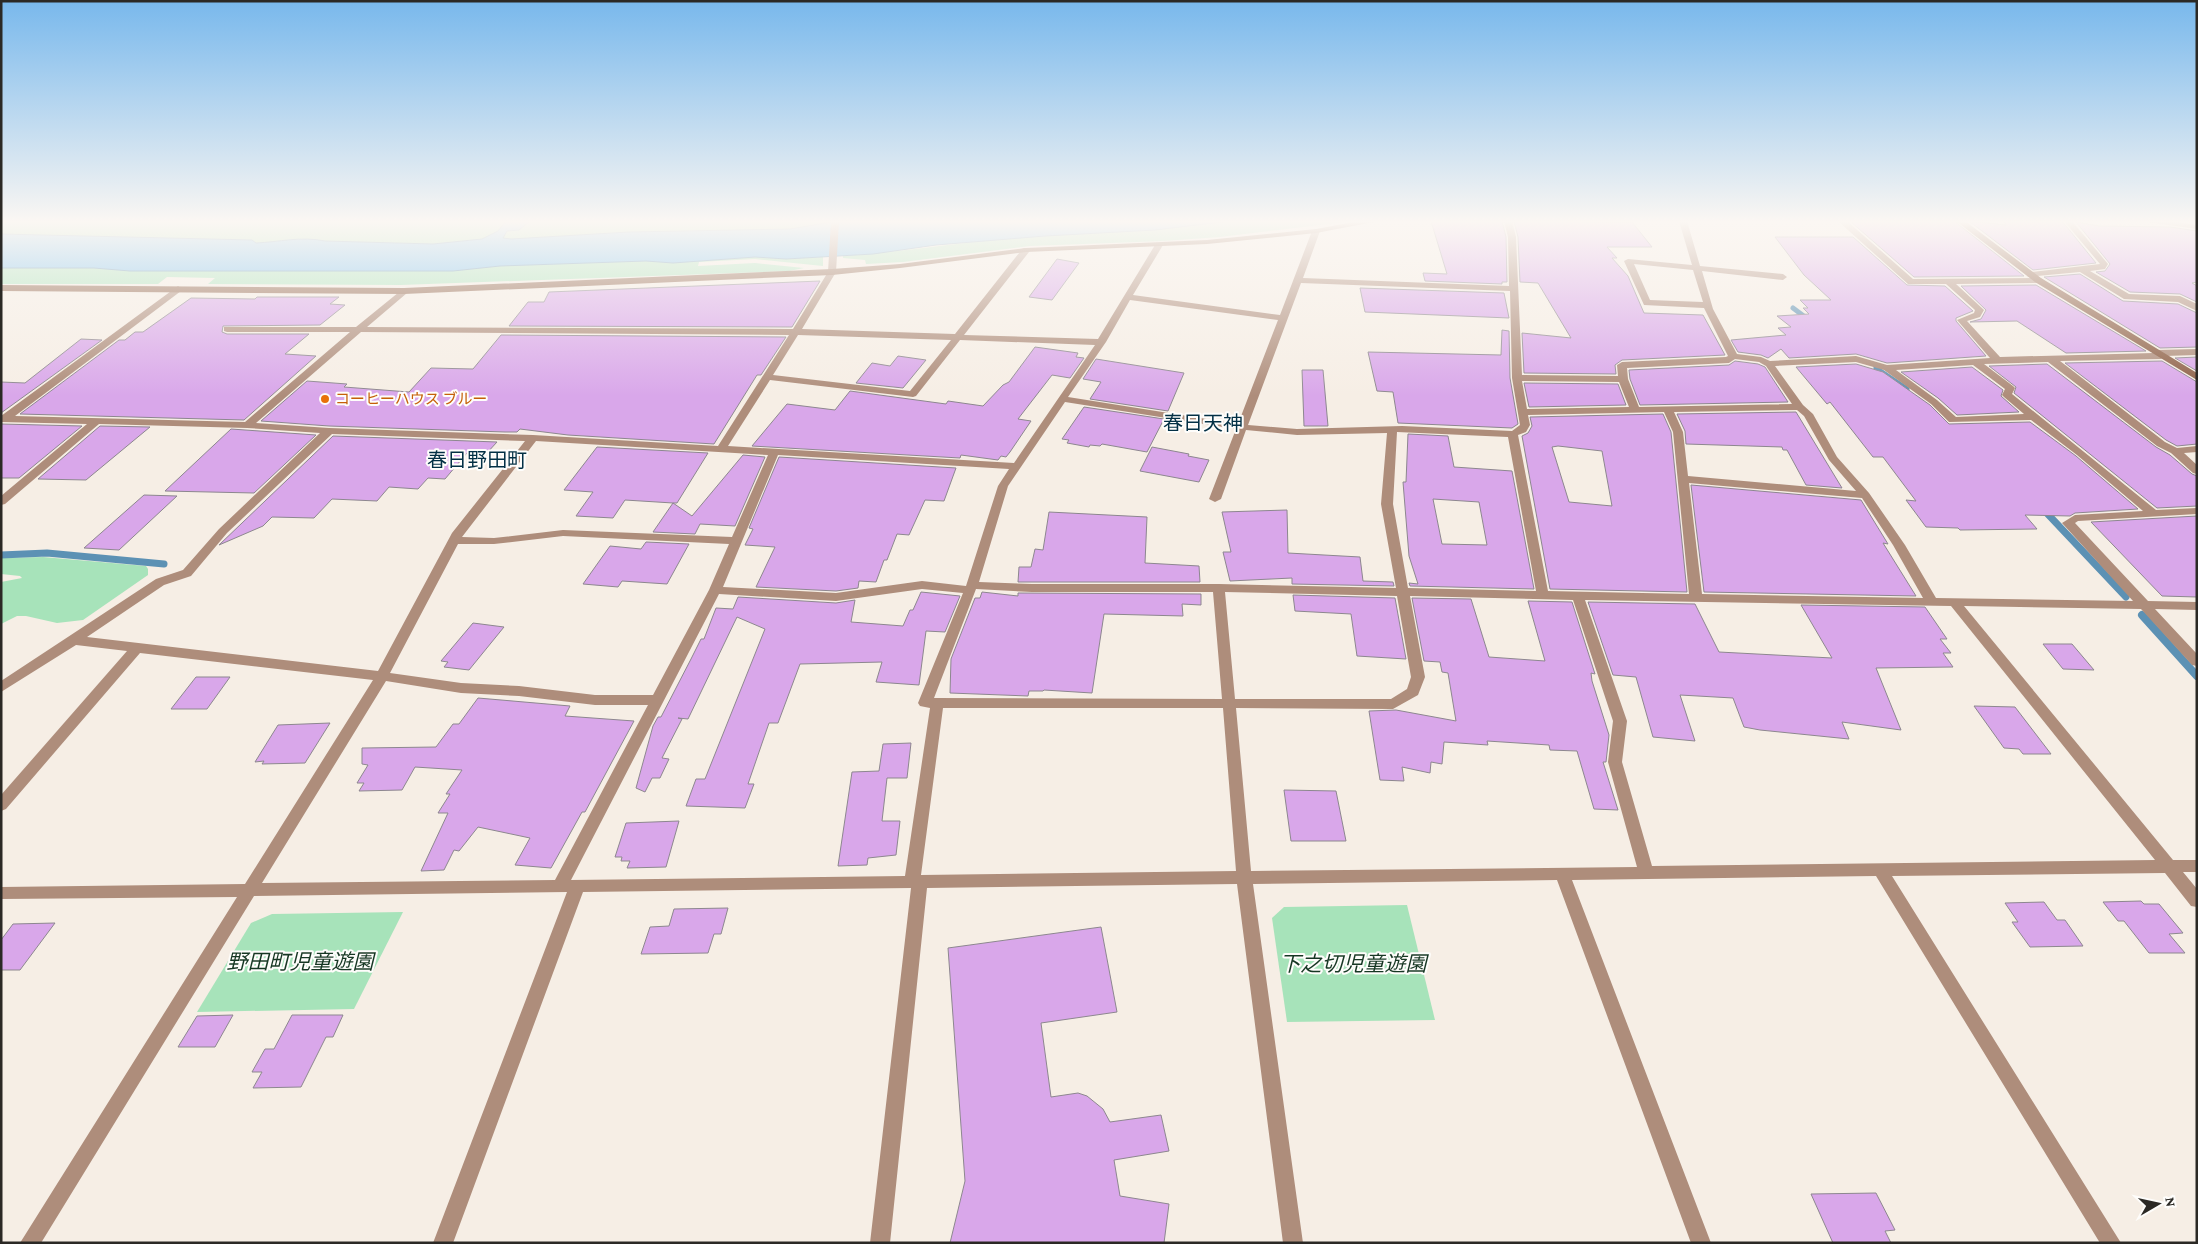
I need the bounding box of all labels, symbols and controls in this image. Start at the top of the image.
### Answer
place label: コーヒーハウス ブルー [335,391,488,407]
marker: コーヒーハウス ブルー [319,393,331,405]
district label: 春日天神 [1163,412,1243,434]
district label: 春日野田町 [427,449,527,471]
park label: 野田町児童遊園 [227,950,376,974]
park label: 下之切児童遊園 [1280,952,1429,976]
north arrow [2133,1179,2183,1229]
text: N [2162,1196,2180,1208]

